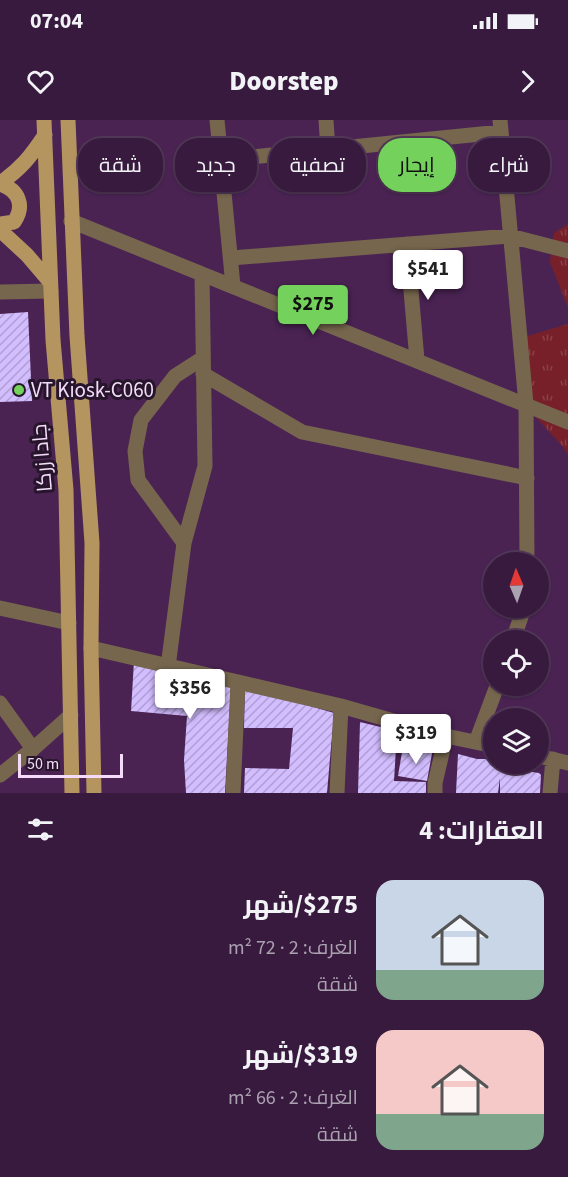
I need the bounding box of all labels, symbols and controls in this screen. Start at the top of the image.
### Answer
text: 07:04 [30,5,83,37]
text: Doorstep [229,62,339,101]
icon: heart [24,65,57,98]
icon: forward [511,65,544,98]
chip: شقة [78,138,163,192]
chip: جديد [175,138,257,192]
chip: تصفية [269,138,366,192]
chip: إيجار [378,138,456,192]
chip: شراء [468,138,550,192]
pin: $541 [392,250,464,301]
text: $541 [407,255,449,283]
pin: $275 [277,285,349,336]
text: $275 [292,290,334,318]
place label: VT Kiosk-C060 [31,375,154,405]
marker: VT Kiosk-C060 [12,383,26,397]
street label: جادا زرکا [24,423,60,493]
north arrow [483,552,549,618]
map controls [483,552,549,774]
button: locate [483,630,549,696]
pin: $356 [154,669,226,720]
text: $356 [169,674,211,702]
button: layers [483,708,549,774]
pin: $319 [380,714,452,765]
text: $319 [395,719,437,747]
scale bar [18,751,123,778]
text: 50 m [27,753,59,775]
text: العقارات: 4 [419,812,544,849]
icon: filters [24,813,57,846]
text: $275/شهر [243,886,358,923]
icon: home [424,904,496,976]
text: الغرف: 2 · 72 m² [228,934,358,962]
text: شقة [317,971,358,999]
text: $319/شهر [243,1036,358,1073]
icon: home [424,1054,496,1126]
text: الغرف: 2 · 66 m² [228,1084,358,1112]
text: شقة [317,1121,358,1149]

